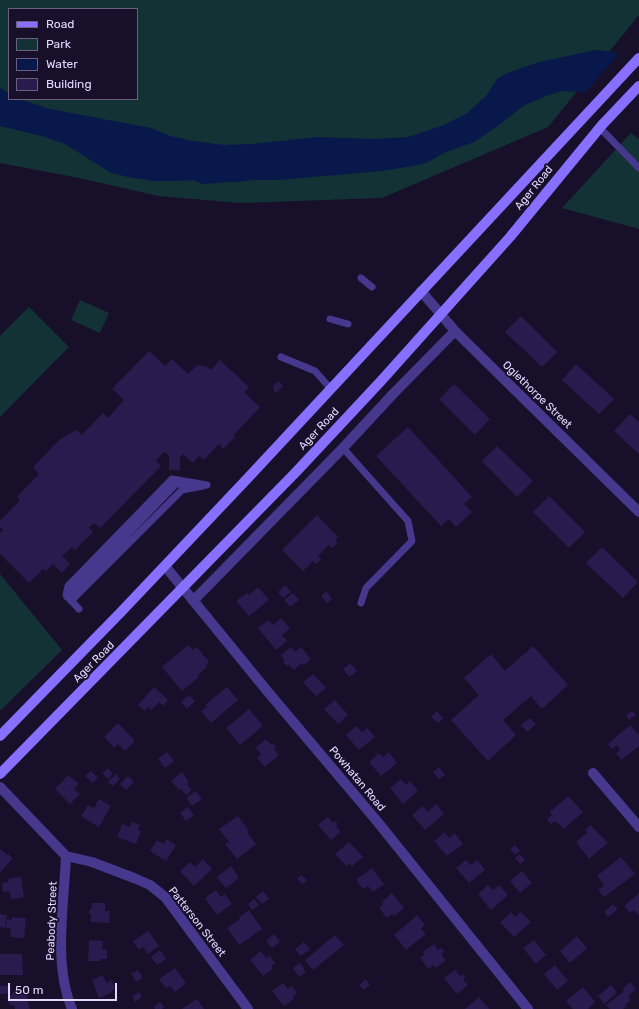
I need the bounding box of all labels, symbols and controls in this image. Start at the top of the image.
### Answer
legend [8,8,138,100]
text: Road [46,17,74,31]
text: Park [46,37,71,51]
text: Water [46,57,78,71]
text: Building [46,77,92,91]
street label: Ager Road [512,163,556,213]
street label: Oglethorpe Street [499,358,575,432]
street label: Ager Road [296,405,342,453]
street label: Ager Road [71,639,117,685]
street label: Powhatan Road [326,744,388,814]
street label: Peabody Street [44,881,60,961]
street label: Patterson Street [166,884,228,960]
scale bar [10,975,119,1001]
text: 50 m [15,983,43,997]

